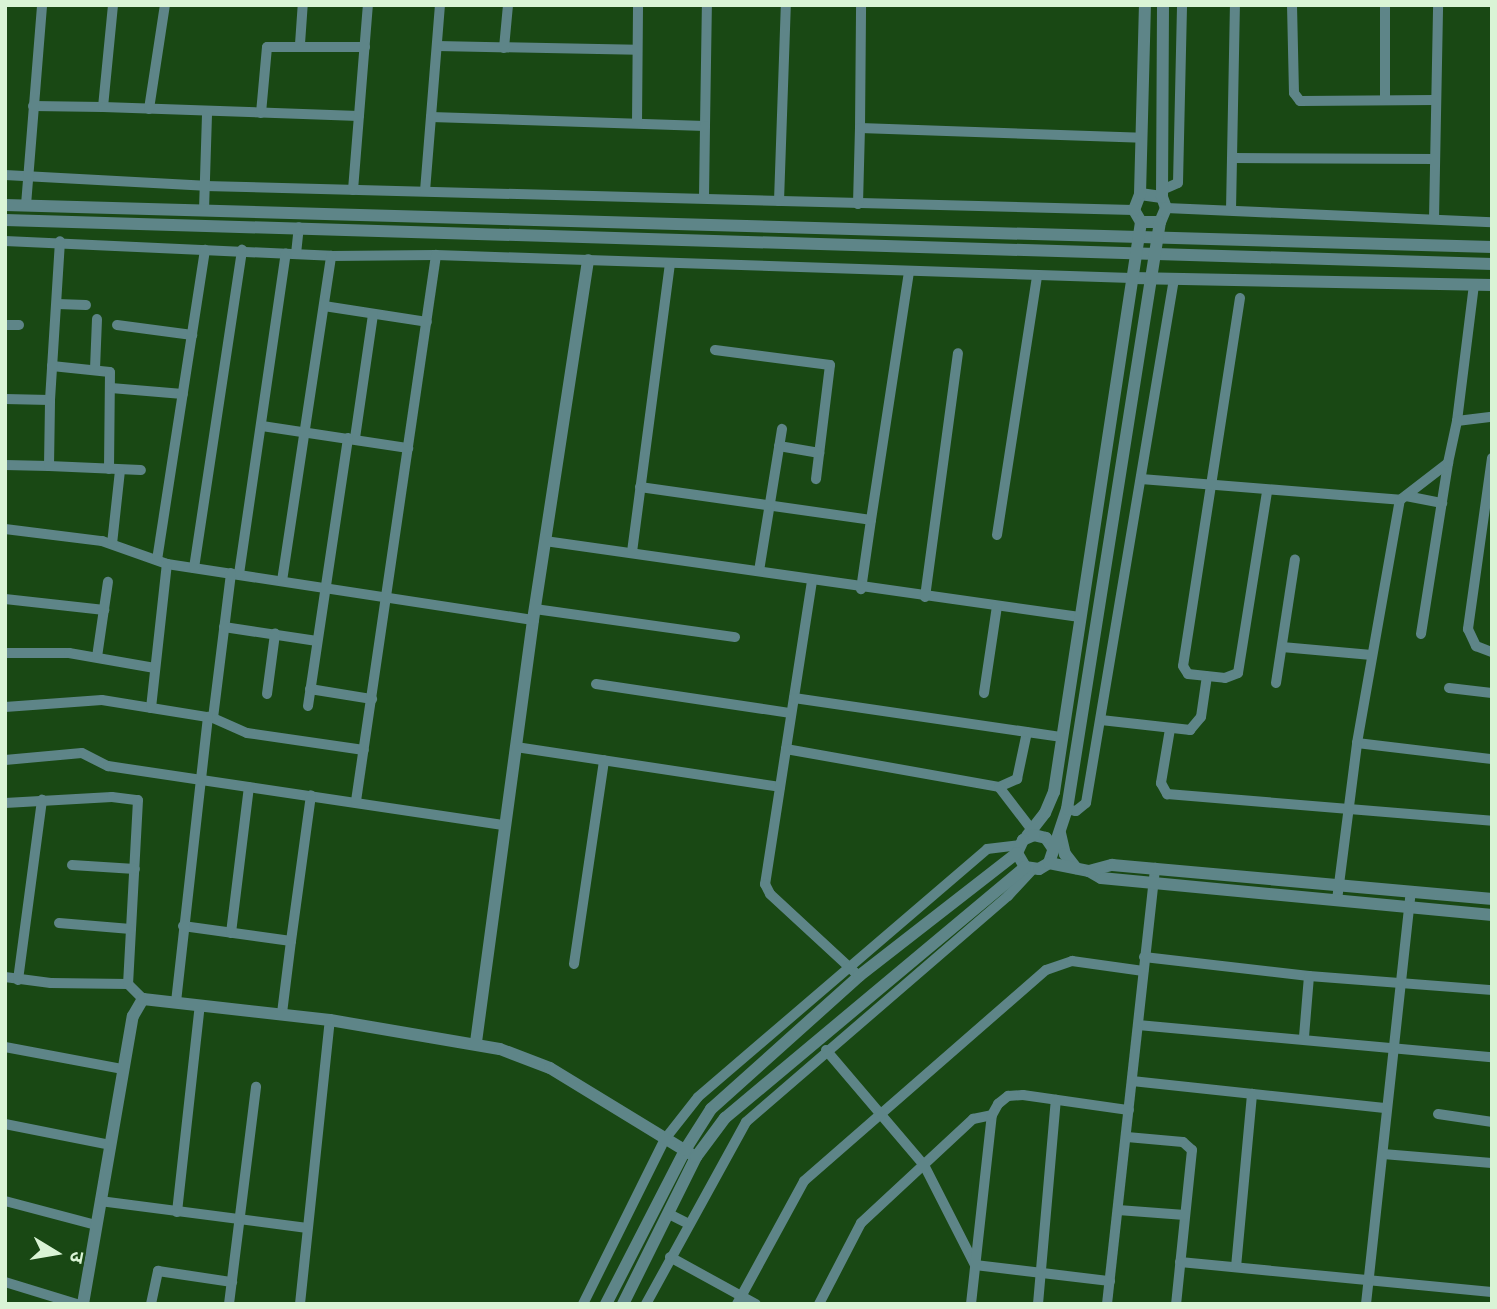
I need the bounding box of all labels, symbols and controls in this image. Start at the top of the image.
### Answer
north arrow [21,1218,91,1288]
text: उ [63,1249,91,1265]

